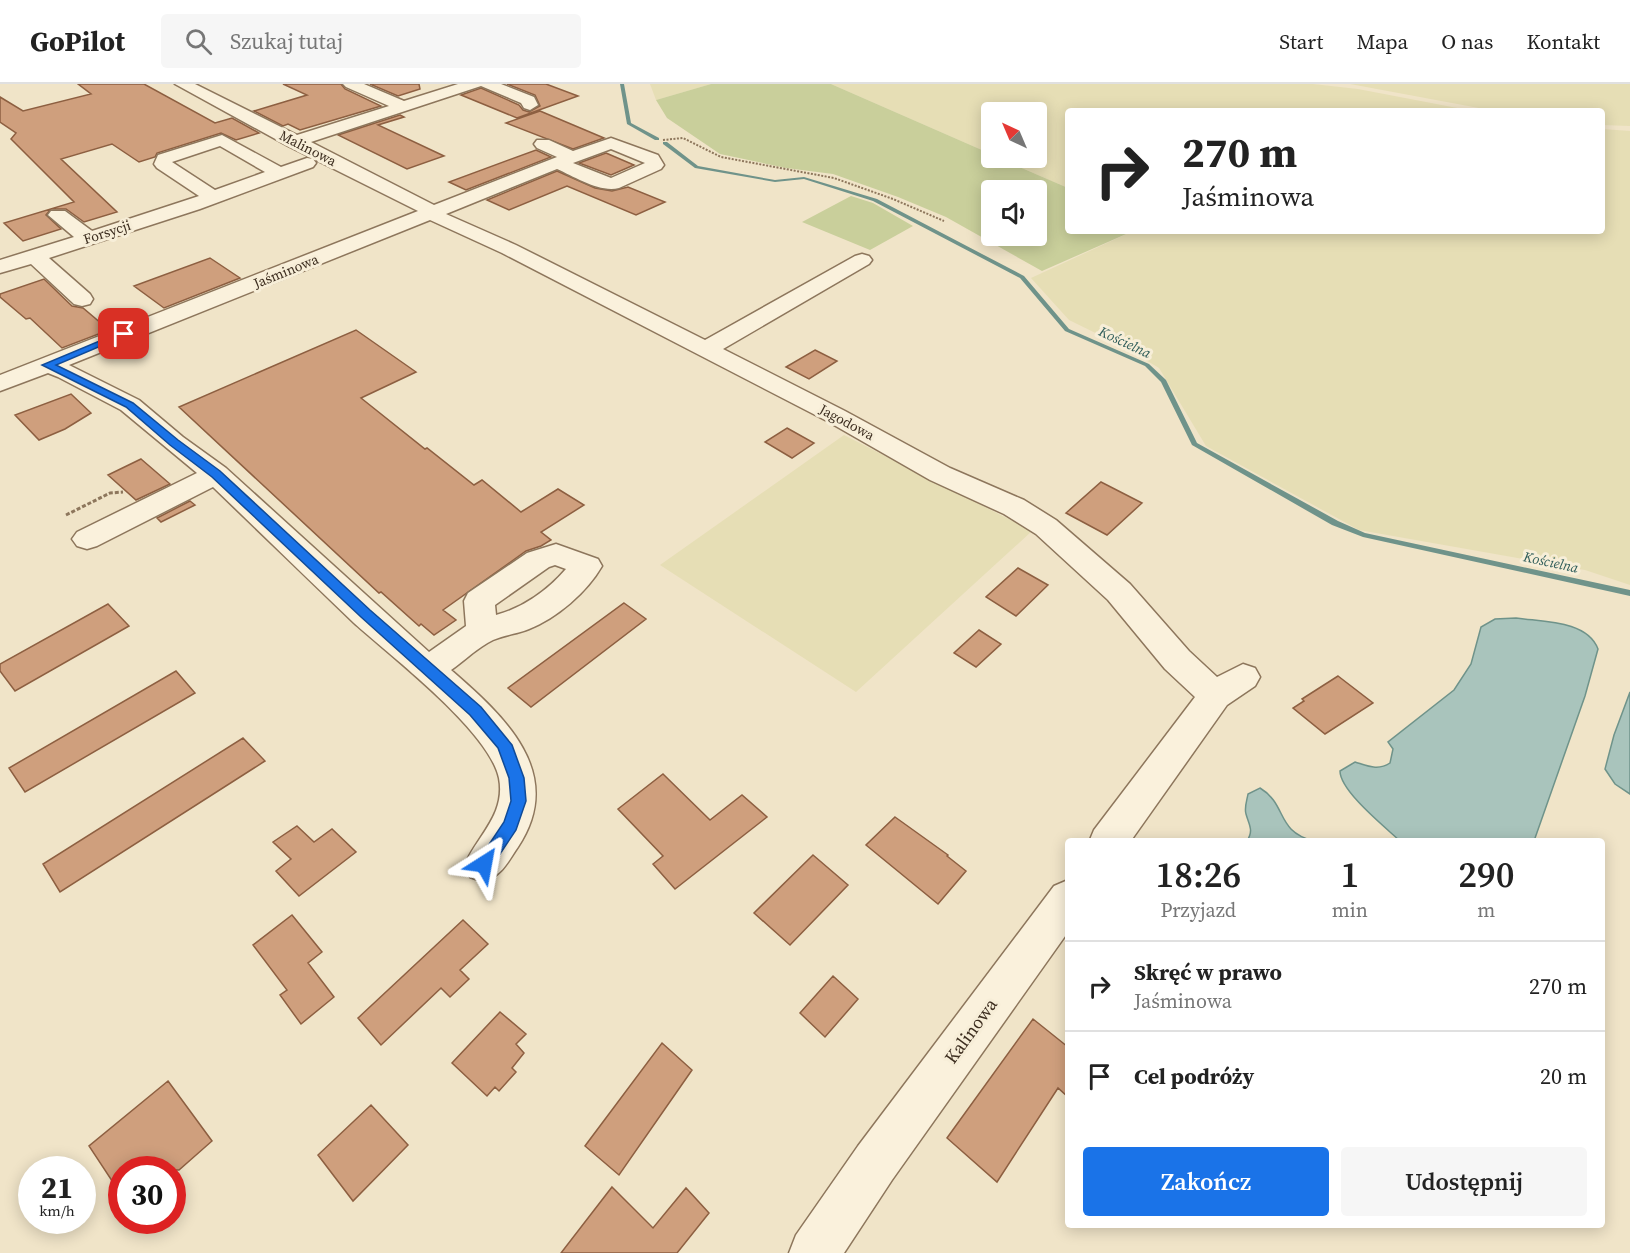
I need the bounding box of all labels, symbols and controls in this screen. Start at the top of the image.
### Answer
search box [161,14,581,68]
text: GoPilot [30,22,125,60]
icon: search [182,25,215,58]
text: Szukaj tutaj [230,26,343,56]
text: Start [1279,27,1323,56]
text: Mapa [1356,27,1408,56]
text: O nas [1441,27,1493,56]
text: Kontakt [1526,27,1600,56]
north arrow [981,102,1047,168]
map controls [981,102,1047,246]
text: 270 m [1182,123,1297,181]
street label: Malinowa [276,125,341,171]
icon: right [1083,132,1161,210]
text: Jaśminowa [1182,178,1314,215]
button: sound [981,180,1047,246]
street label: Forsycji [81,215,133,249]
street label: Jaśminowa [250,249,322,294]
pin [98,308,149,359]
icon: arrive [107,317,140,350]
water label: Kościelna [1095,321,1155,363]
street label: Jagodowa [815,399,879,445]
water label: Kościelna [1521,546,1581,578]
position arrow [452,832,516,896]
text: 18:26 [1156,850,1241,899]
text: 1 [1340,850,1359,899]
text: 290 [1458,850,1514,899]
text: Przyjazd [1161,896,1236,924]
text: min [1332,896,1368,924]
text: m [1477,896,1495,924]
text: Skręć w prawo [1134,957,1282,987]
icon: right [1083,970,1116,1003]
text: 270 m [1529,971,1587,1001]
text: Jaśminowa [1134,987,1232,1015]
street label: Kalinowa [938,992,1003,1068]
icon: arrive [1083,1060,1116,1093]
text: Cel podróży [1134,1061,1254,1091]
text: 20 m [1540,1061,1587,1091]
button: Zakończ [1083,1147,1329,1216]
button: Udostępnij [1341,1147,1587,1216]
speed limit sign: 30 [108,1156,186,1234]
text: 21 [41,1167,73,1208]
text: km/h [39,1200,75,1221]

